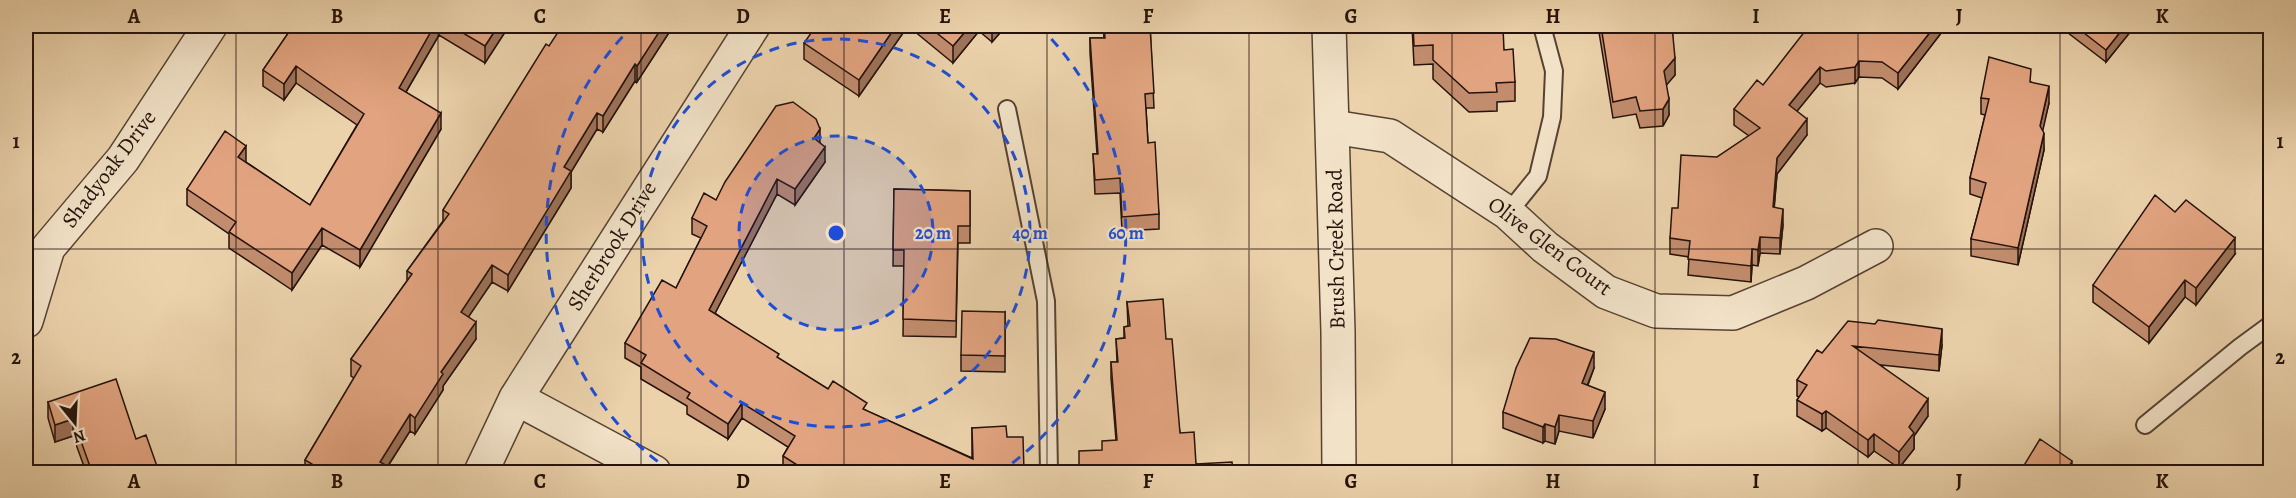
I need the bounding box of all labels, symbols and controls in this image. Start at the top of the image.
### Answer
text: A [127,3,141,30]
text: B [331,3,343,30]
text: C [534,3,546,30]
text: D [736,3,750,30]
text: E [939,3,951,30]
text: F [1143,3,1154,30]
text: G [1344,3,1358,30]
text: H [1546,3,1561,30]
text: I [1752,3,1760,30]
text: J [1956,3,1963,30]
text: K [2155,3,2169,30]
street label: Shadyoak Drive [55,104,163,234]
text: 1 [12,128,20,155]
text: 1 [2276,128,2284,155]
street label: Brush Creek Road [1320,168,1352,330]
street label: Sherbrook Drive [560,176,664,316]
street label: Olive Glen Court [1482,189,1618,303]
text: 20 m [915,221,951,245]
text: 40 m [1012,221,1048,245]
text: 60 m [1108,221,1144,245]
centre of rings [826,223,846,243]
text: 2 [11,344,21,371]
text: 2 [2275,344,2285,371]
north arrow [45,393,105,453]
text: N [70,424,88,449]
text: A [127,468,141,495]
text: B [331,468,343,495]
text: C [534,468,546,495]
text: D [736,468,750,495]
text: E [939,468,951,495]
text: F [1143,468,1154,495]
text: G [1344,468,1358,495]
text: H [1546,468,1561,495]
text: I [1752,468,1760,495]
text: J [1956,468,1963,495]
text: K [2155,468,2169,495]

